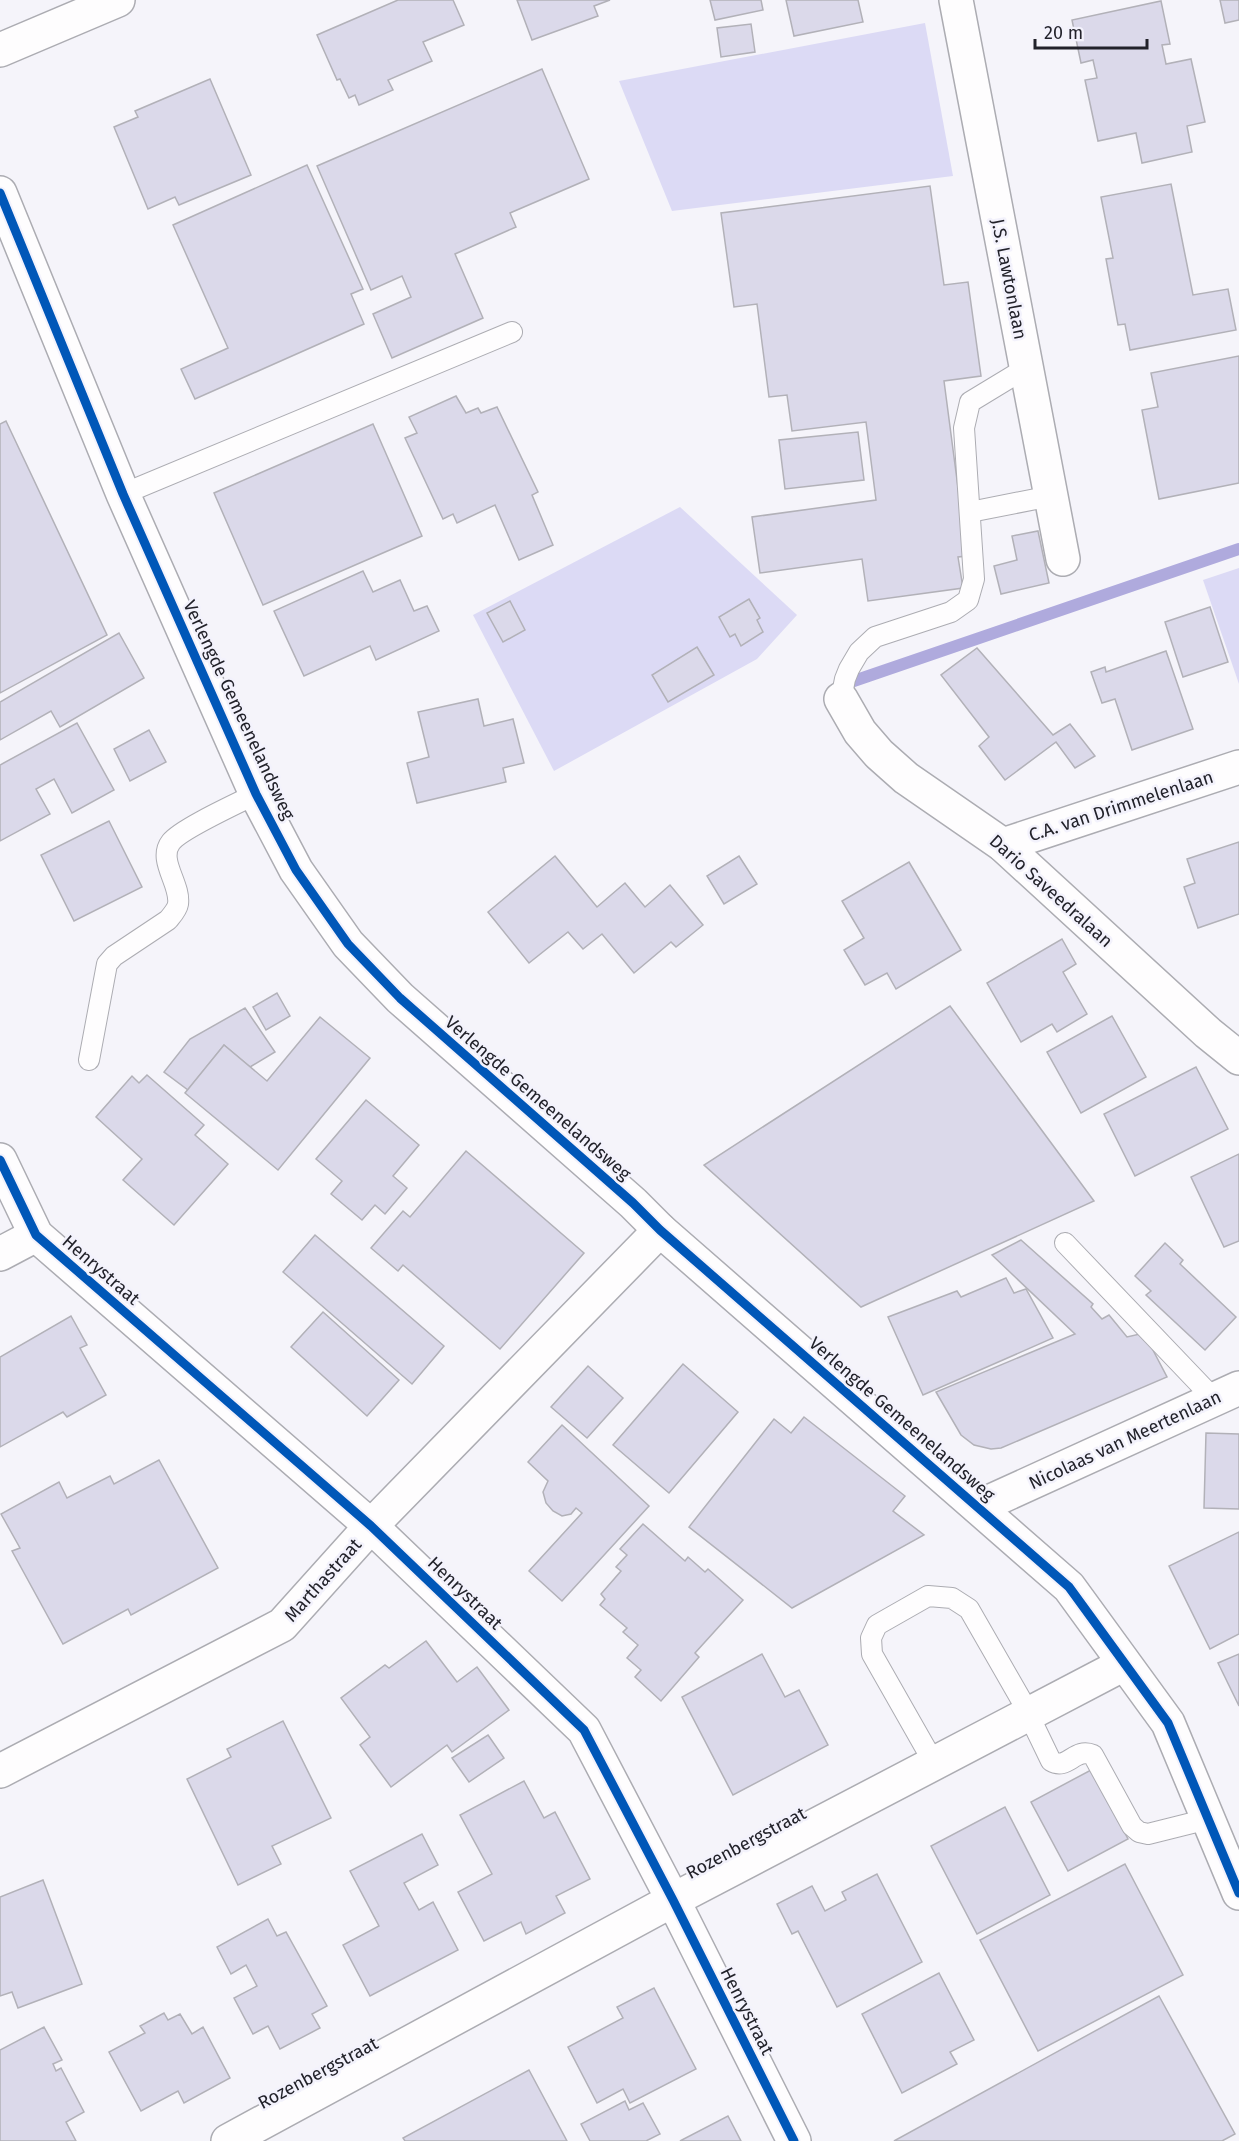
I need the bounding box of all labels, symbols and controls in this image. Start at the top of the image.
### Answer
scale bar [1035,12,1148,50]
text: 20 m [1044,22,1083,44]
street label: J.S. Lawtonlaan [987,217,1031,341]
street label: Verlengde Gemeenelandsweg [178,597,300,824]
street label: C.A. van Drimmelenlaan [1026,766,1216,846]
street label: Dario Saveedralaan [985,830,1117,952]
street label: Verlengde Gemeenelandsweg [440,1011,636,1185]
street label: Henrystraat [58,1230,145,1310]
street label: Verlengde Gemeenelandsweg [804,1332,1000,1506]
street label: Nicolaas van Meertenlaan [1025,1386,1225,1494]
street label: Marthastraat [280,1533,367,1626]
street label: Henrystraat [423,1552,507,1634]
street label: Rozenbergstraat [682,1802,810,1884]
street label: Henrystraat [716,1963,779,2059]
street label: Rozenbergstraat [254,2032,382,2114]

